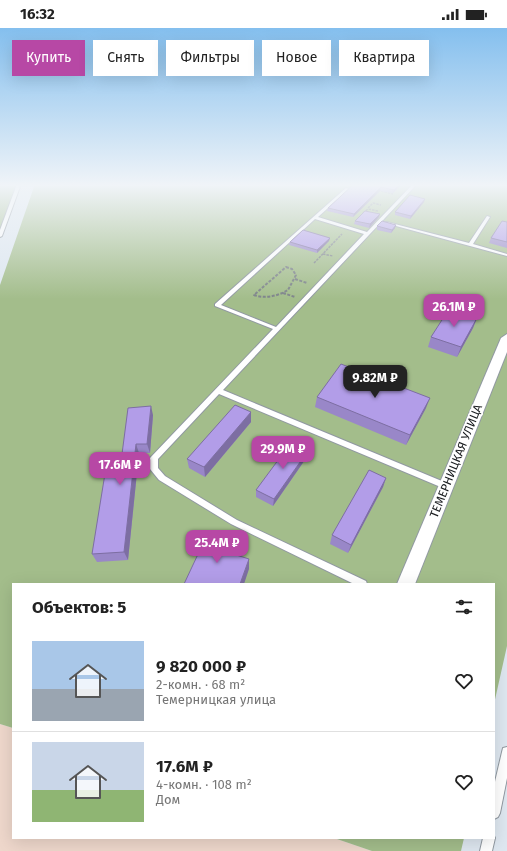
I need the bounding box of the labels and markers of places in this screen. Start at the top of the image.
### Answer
pin: 26.1M ₽ [417,294,491,328]
pin: 9.82M ₽ [338,365,412,399]
pin: 29.9M ₽ [246,436,320,470]
pin: 17.6M ₽ [83,452,157,486]
pin: 25.4M ₽ [180,530,254,564]

